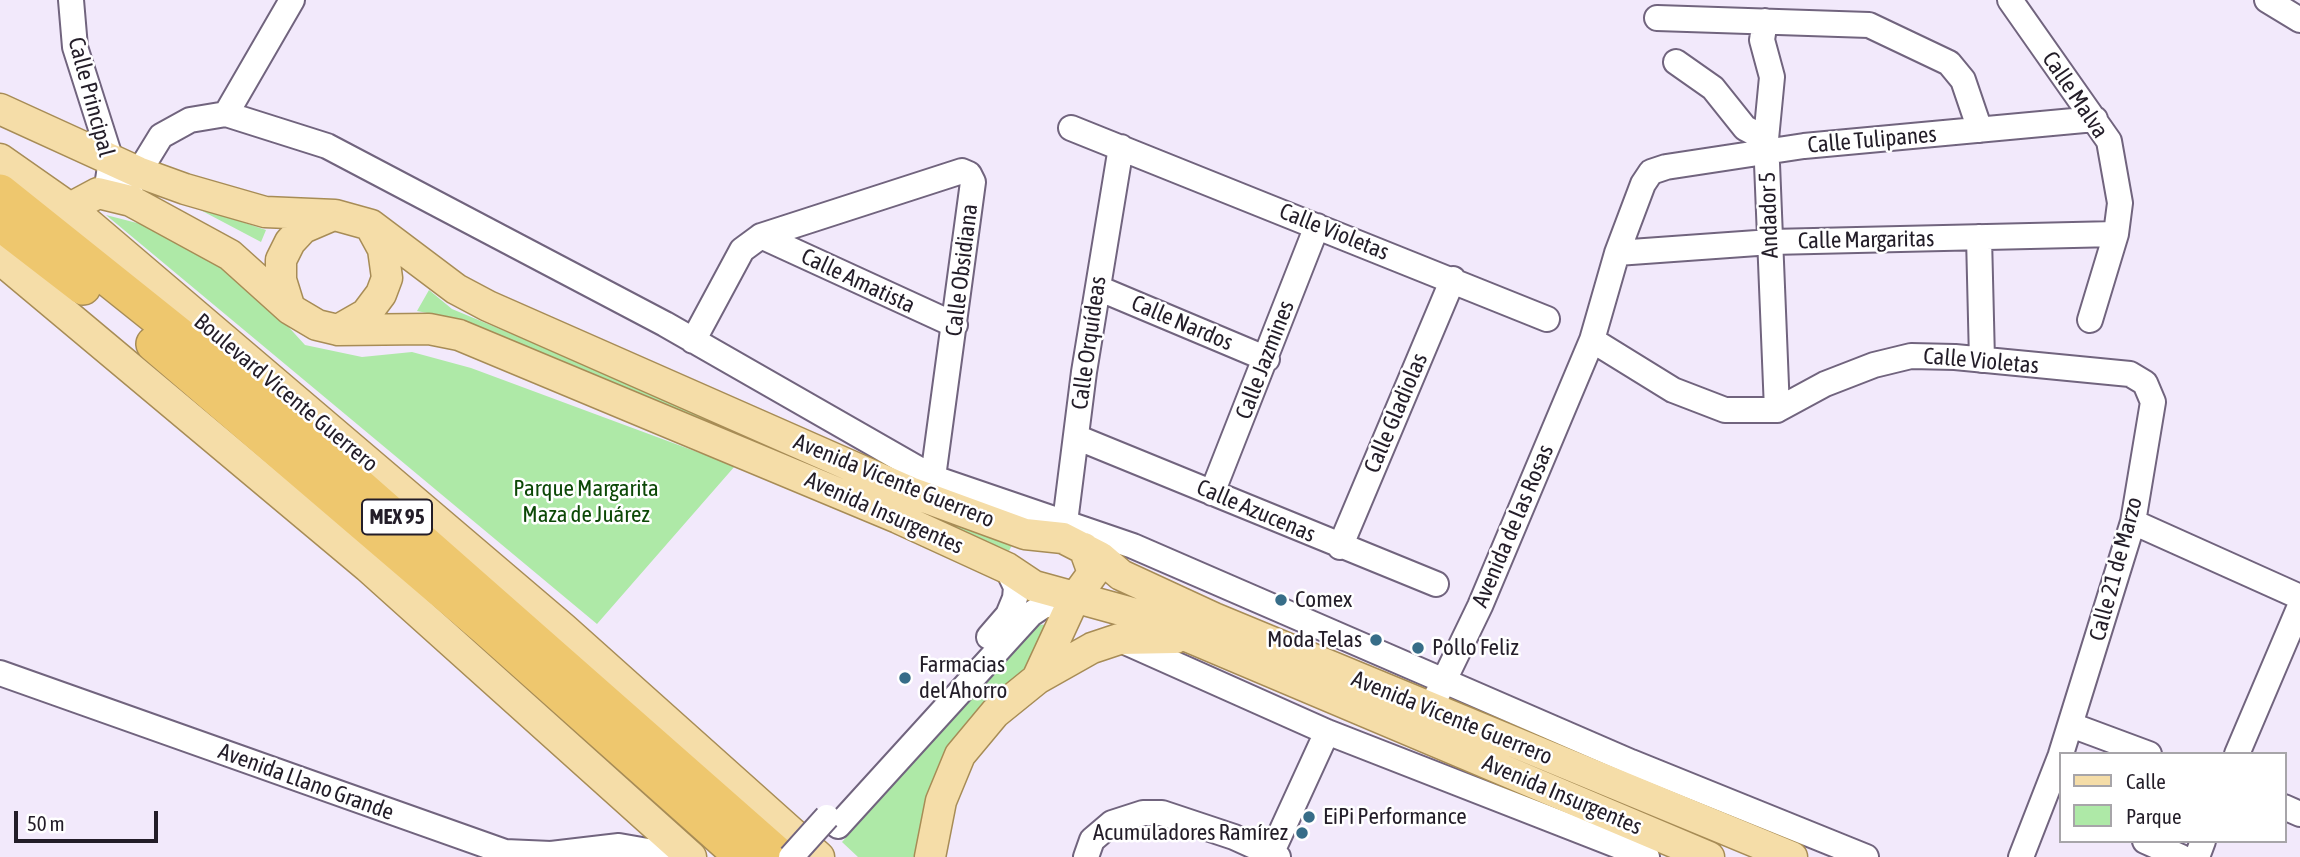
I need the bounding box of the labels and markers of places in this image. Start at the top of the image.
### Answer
place label: Comex [1295,586,1352,614]
marker: Comex [1273,592,1289,608]
place label: Moda Telas [1267,626,1362,654]
marker: Moda Telas [1368,632,1384,648]
place label: Pollo Feliz [1432,634,1519,662]
marker: Pollo Feliz [1410,640,1426,656]
place label: Farmacias del Ahorro [919,651,1007,705]
marker: Farmacias del Ahorro [897,670,913,686]
place label: EiPi Performance [1323,803,1467,831]
marker: EiPi Performance [1301,809,1317,825]
place label: Acumuladores Ramírez [1093,819,1288,847]
marker: Acumuladores Ramírez [1294,825,1310,841]

